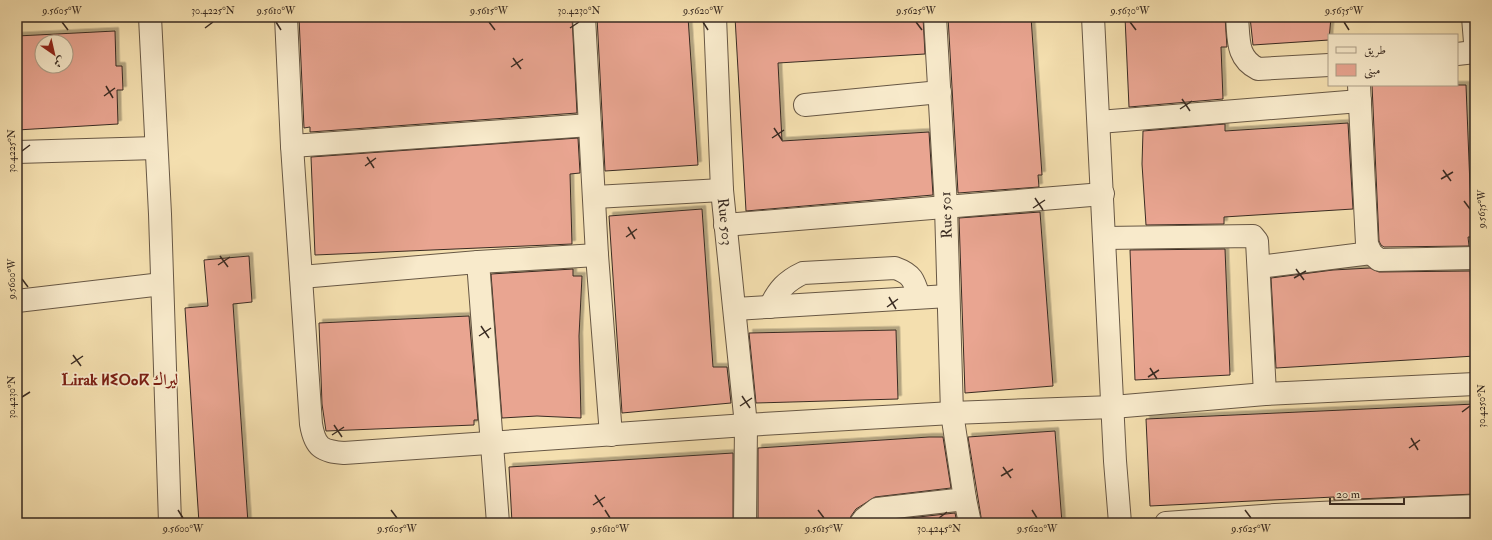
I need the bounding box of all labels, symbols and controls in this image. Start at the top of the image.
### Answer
text: 9.5605°W [41,5,83,17]
text: 30.4225°N [191,5,235,17]
text: 9.5610°W [256,5,296,17]
text: 9.5615°W [469,5,509,17]
text: 30.4230°N [558,5,601,17]
text: 9.5620°W [682,5,724,17]
text: 9.5625°W [895,5,937,17]
text: 9.5630°W [1110,5,1150,17]
text: 9.5635°W [1324,5,1364,17]
north arrow [34,34,74,74]
legend [1328,34,1458,86]
text: طريق [1364,43,1386,58]
text: ش [51,53,67,70]
text: مبنى [1364,63,1380,79]
text: 30.4225°N [6,129,18,173]
text: 9.5635°W [1476,189,1488,229]
street label: Rue 501 [936,191,957,239]
street label: Rue 503 [713,197,737,246]
text: 9.5600°W [6,258,18,300]
district label: Lirak ⵍⵉⵔⴰⴽ ليراك [62,370,179,390]
text: 30.4230°N [6,375,18,418]
text: 30.4250°N [1476,384,1488,428]
scale bar [1330,480,1404,506]
text: 20 m [1336,487,1361,502]
text: 9.5600°W [162,523,204,535]
text: 9.5605°W [376,523,418,535]
text: 9.5610°W [590,523,630,535]
text: 9.5615°W [804,523,844,535]
text: 30.4245°N [917,523,961,535]
text: 9.5620°W [1016,523,1058,535]
text: 9.5625°W [1230,523,1272,535]

